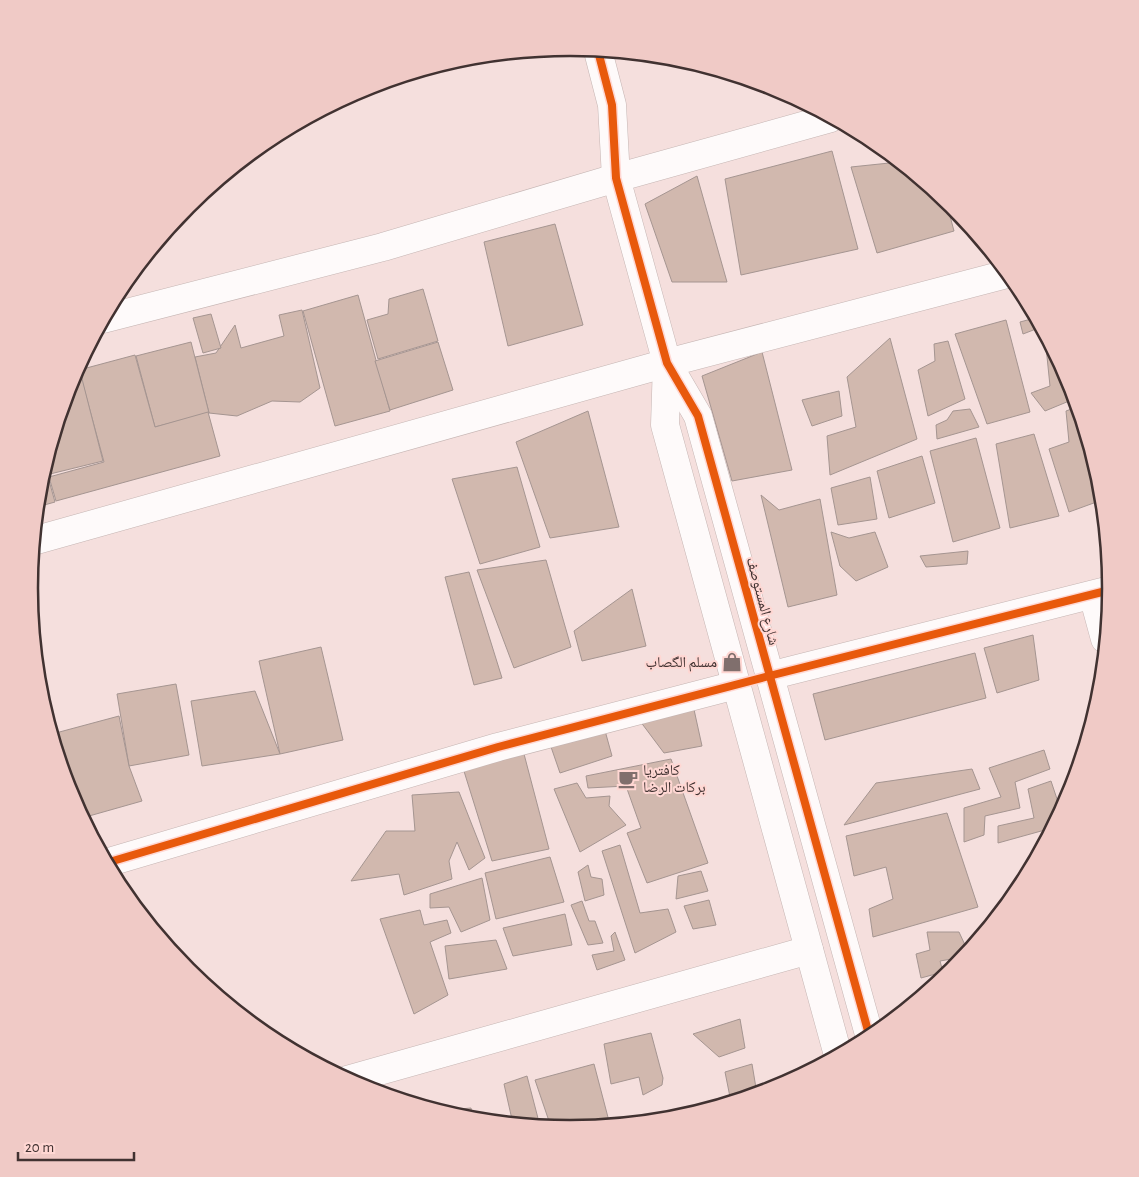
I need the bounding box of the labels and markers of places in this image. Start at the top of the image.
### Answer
shop icon: مسلم الگصاب [721,651,743,673]
place label: مسلم الگصاب [645,655,717,672]
place label: كافتريا بركات الرضا [643,763,706,796]
cafe icon: كافتريا بركات الرضا [617,768,639,790]

